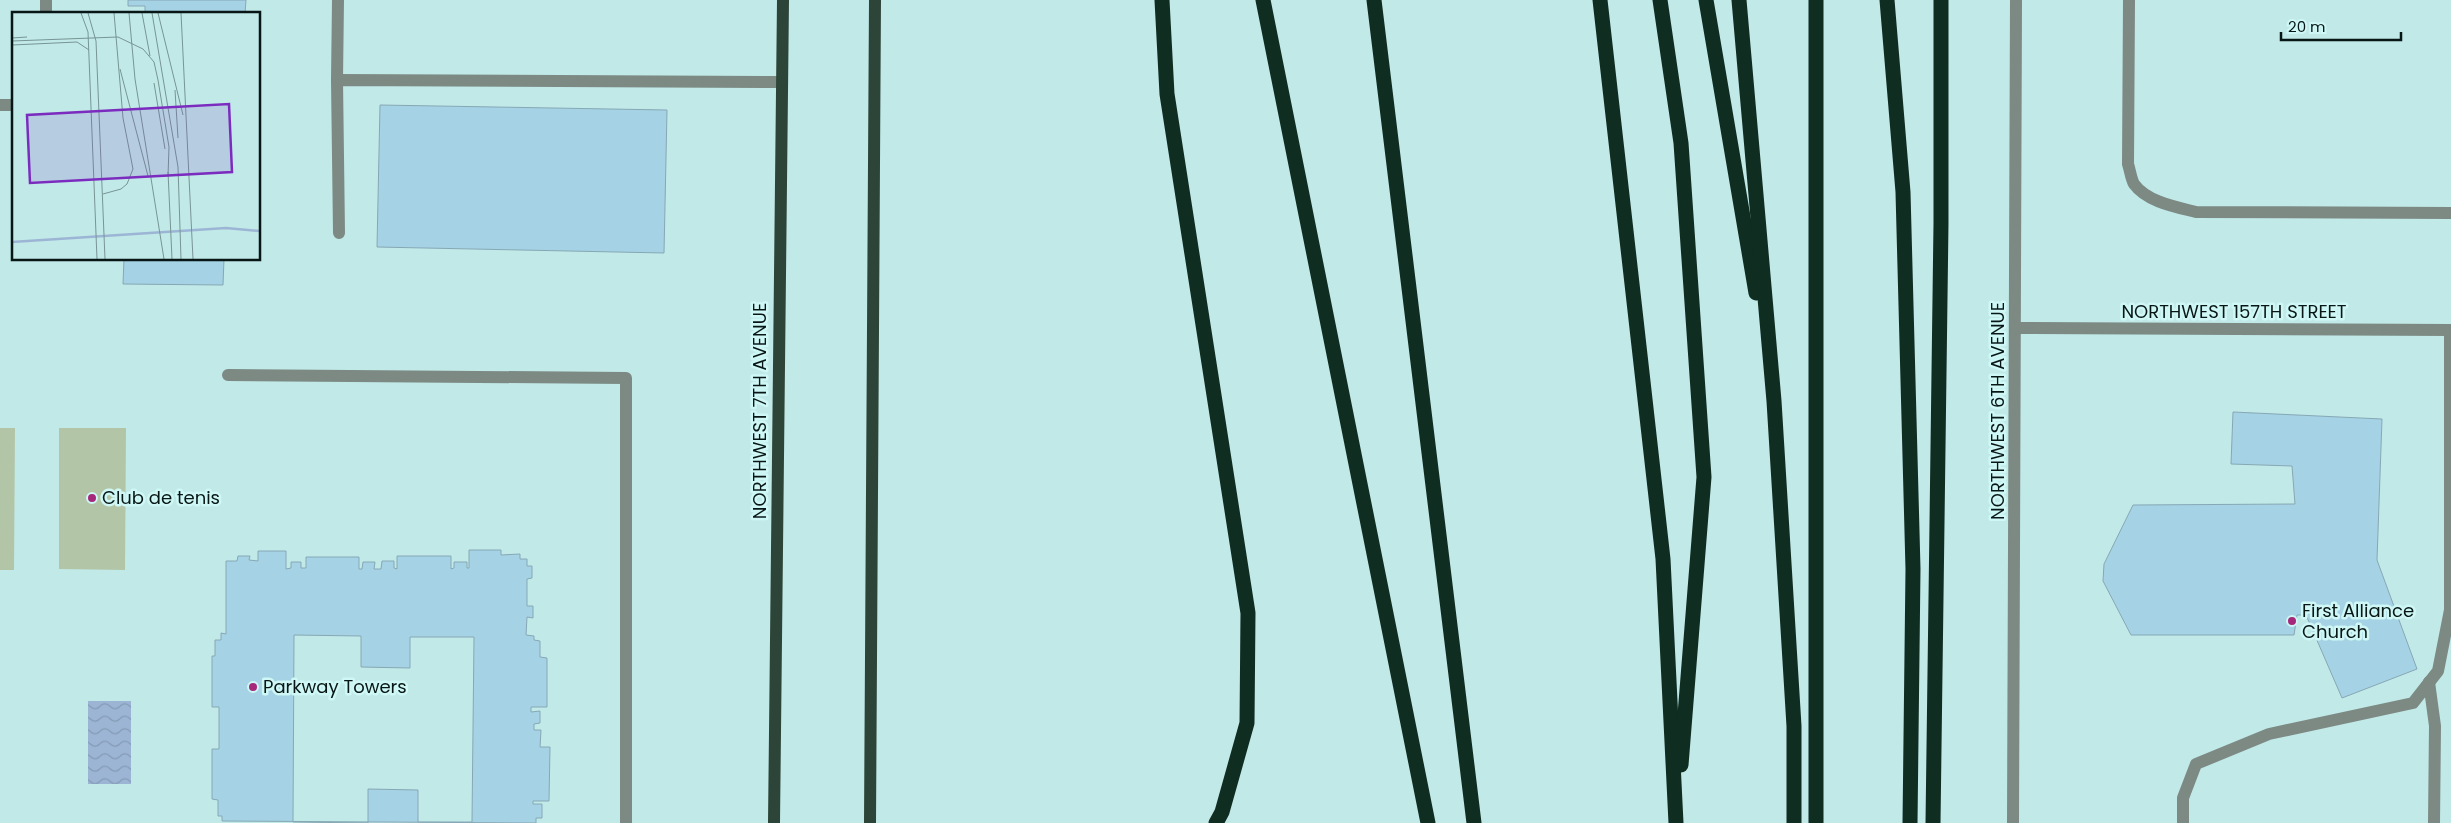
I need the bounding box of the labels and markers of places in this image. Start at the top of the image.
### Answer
place label: Club de tenis [102,485,220,510]
marker: Club de tenis [86,492,98,504]
place label: First Alliance Church [2302,598,2414,644]
marker: First Alliance Church [2286,615,2298,627]
place label: Parkway Towers [263,674,407,699]
marker: Parkway Towers [247,681,259,693]

